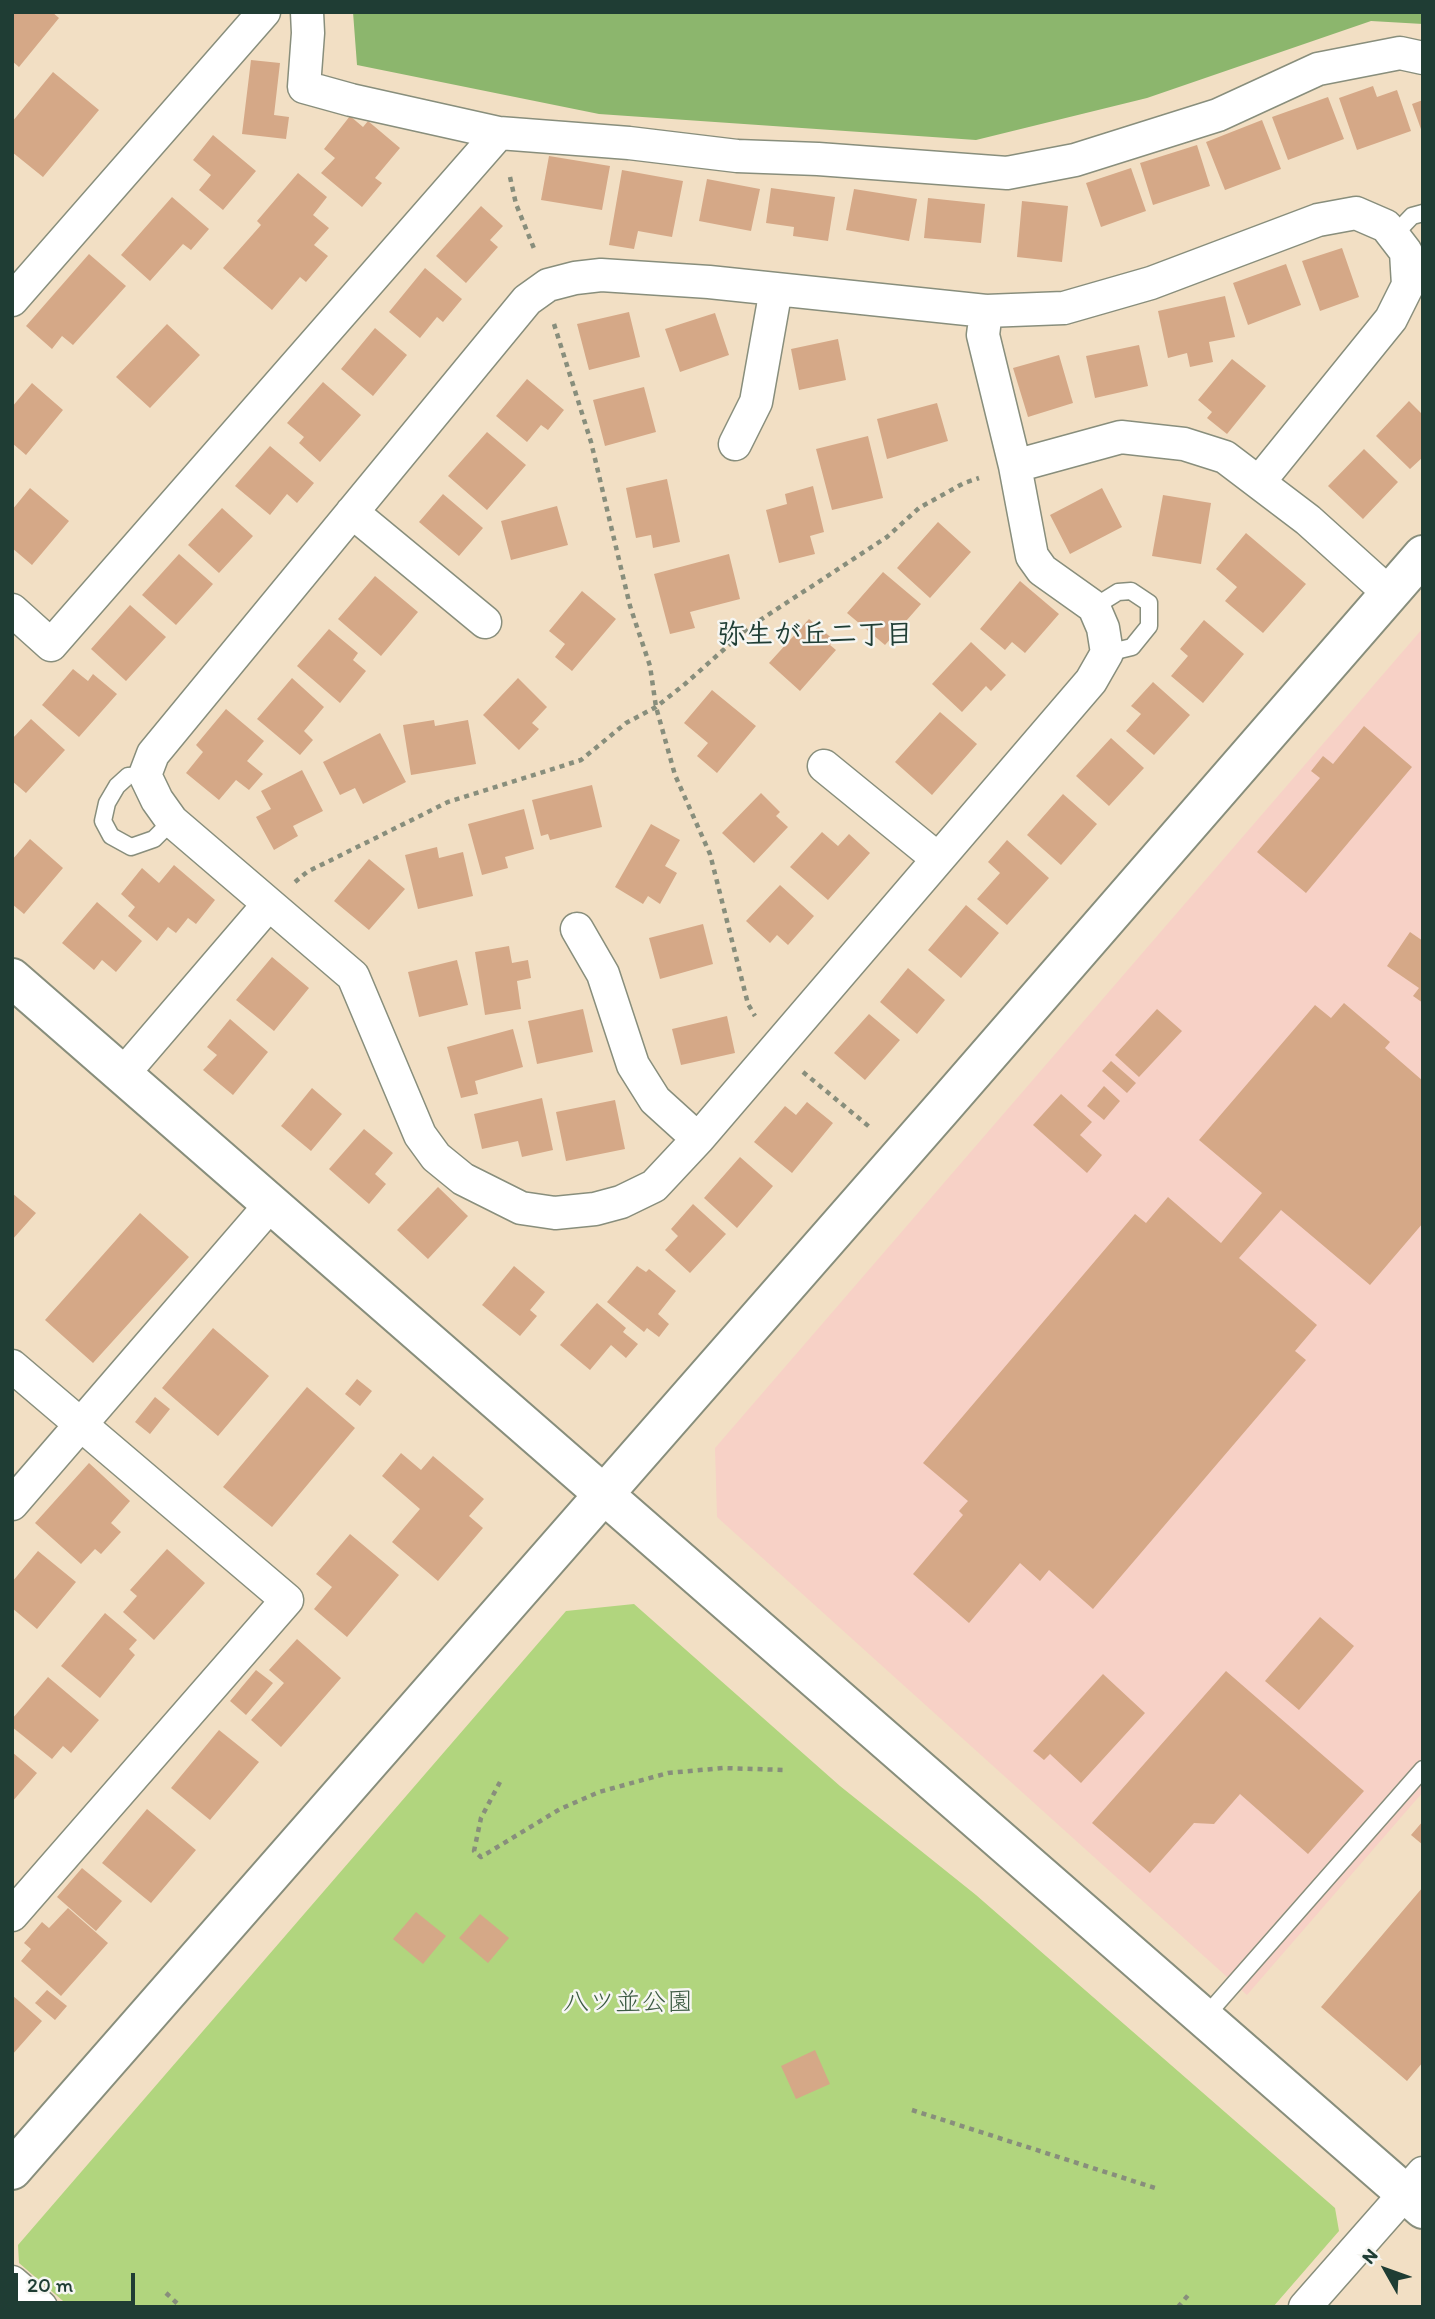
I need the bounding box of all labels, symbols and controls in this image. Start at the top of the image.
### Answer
district label: 弥生が丘二丁目 [717,619,913,653]
park label: 八ツ並公園 [563,1987,693,2019]
north arrow [1351,2235,1421,2305]
text: N [1357,2244,1382,2268]
scale bar [18,2260,138,2304]
text: 20 m [27,2272,73,2297]

